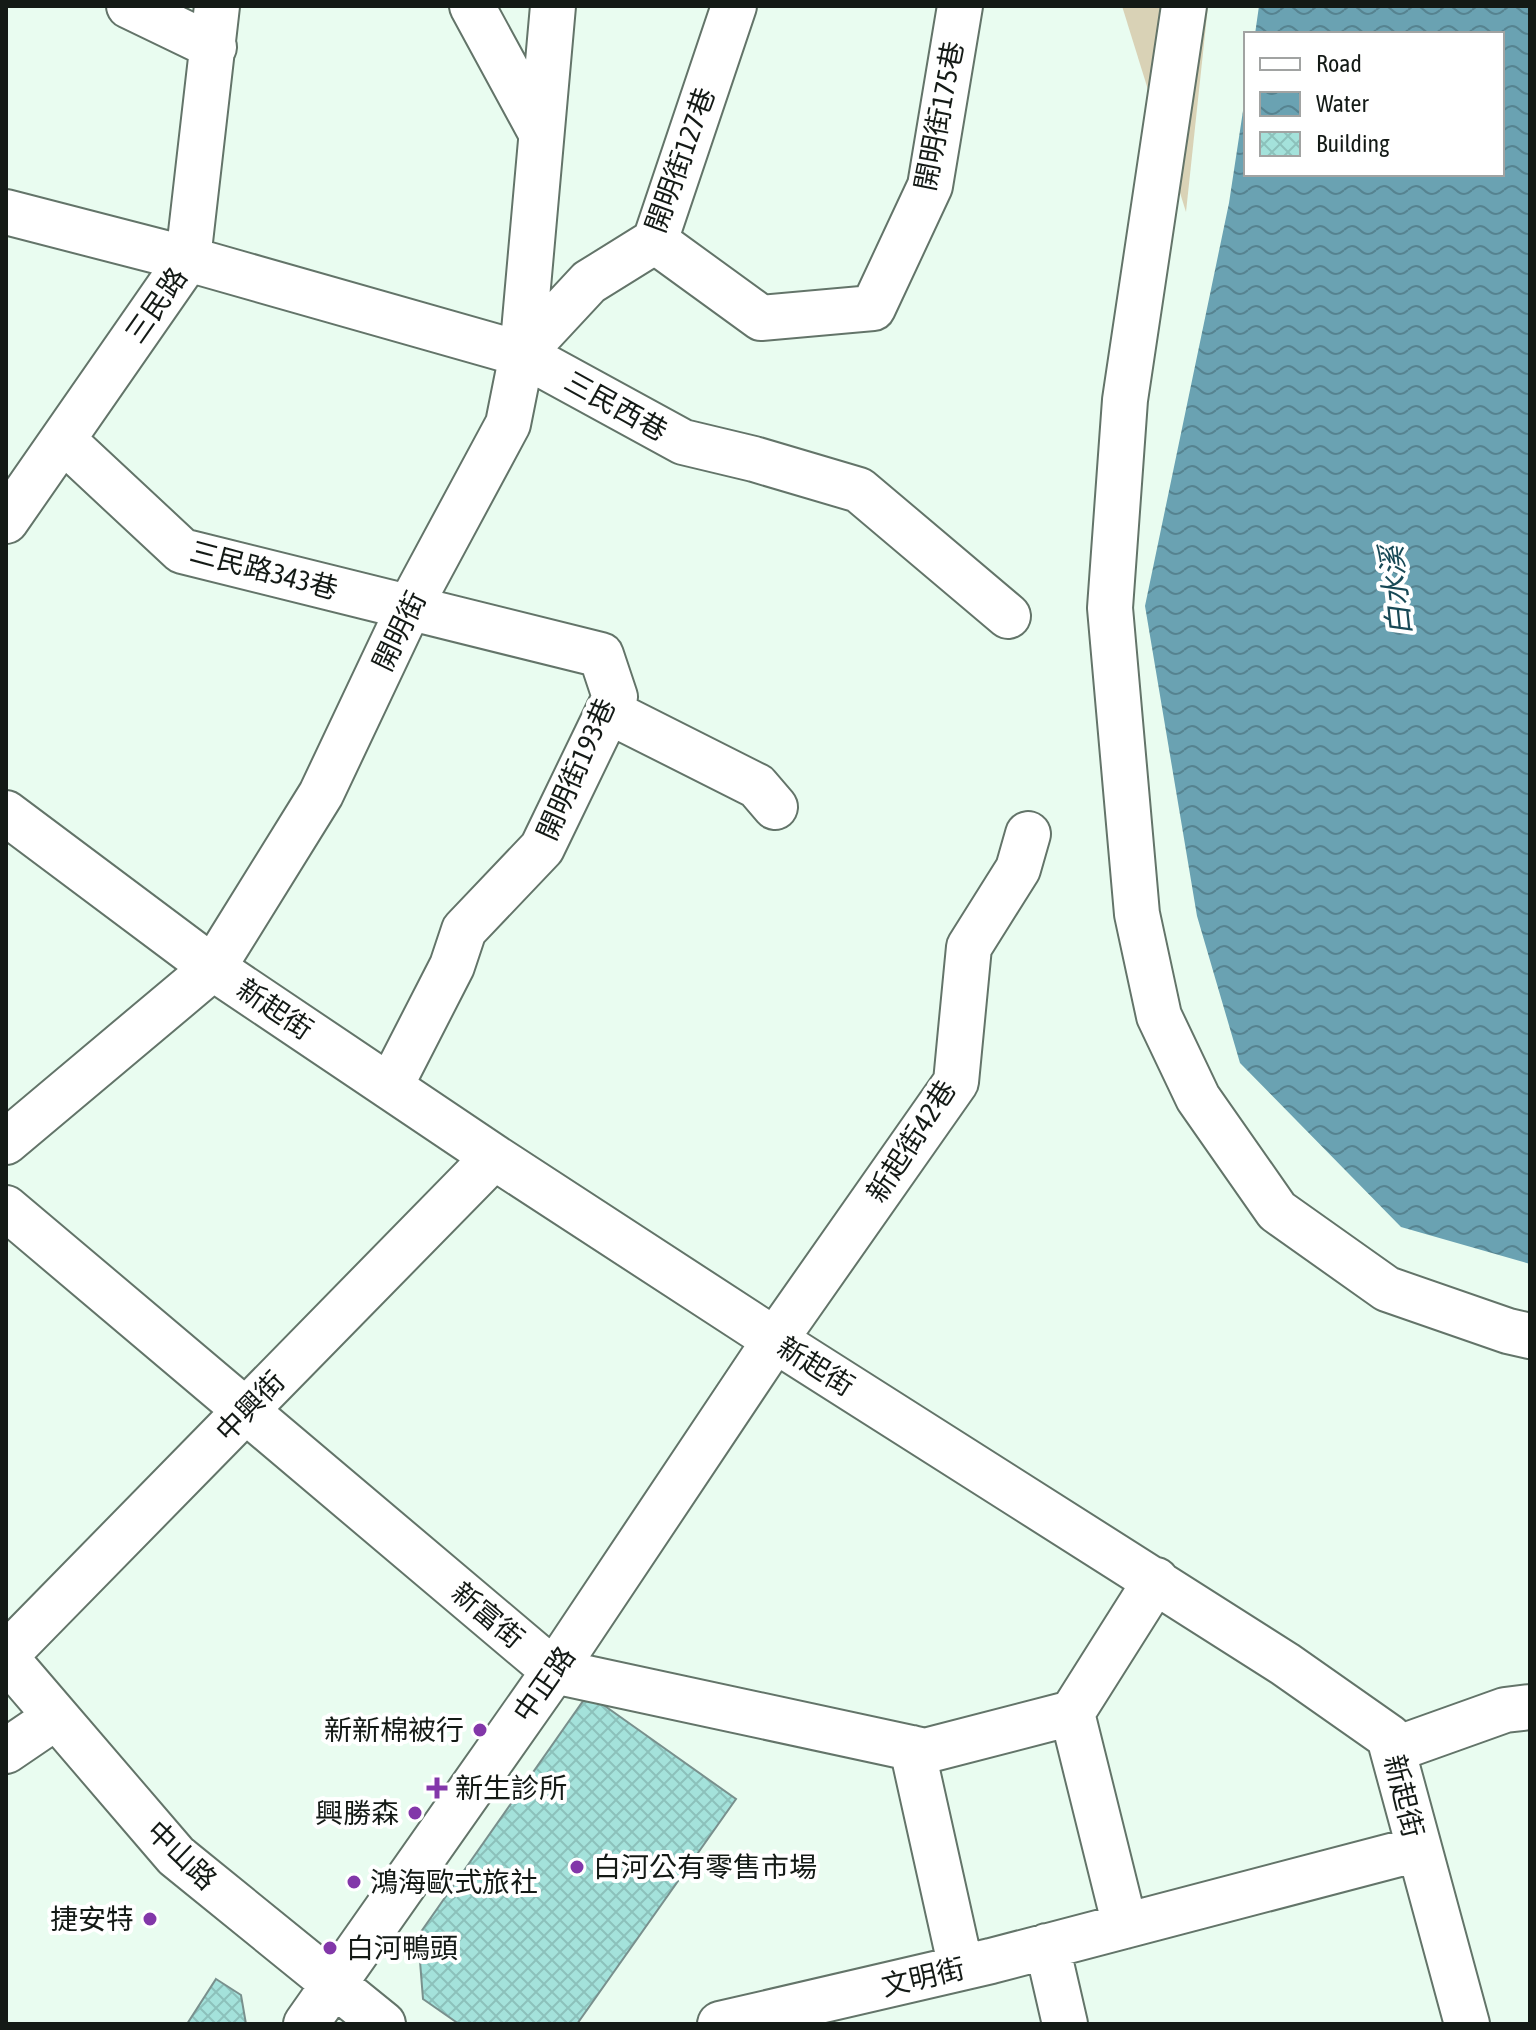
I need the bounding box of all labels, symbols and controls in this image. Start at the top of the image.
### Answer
legend [1244,32,1504,176]
street label: 開明街175巷 [909,39,969,193]
text: Road [1316,50,1362,77]
street label: 開明街127巷 [639,83,721,237]
text: Water [1316,90,1369,117]
text: Building [1316,130,1390,157]
street label: 三民路 [119,261,193,349]
street label: 三民西巷 [559,365,673,447]
street label: 三民路343巷 [187,535,341,605]
water label: 白水溪 [1373,541,1417,638]
street label: 開明街 [366,586,432,676]
street label: 開明街193巷 [531,693,621,845]
street label: 新起街 [231,972,319,1046]
street label: 新起街42巷 [860,1074,962,1208]
street label: 新起街 [772,1330,860,1402]
street label: 中興街 [209,1365,291,1447]
street label: 新富街 [446,1576,530,1654]
street label: 中正路 [507,1640,581,1728]
place label: 新新棉被行 [324,1714,464,1746]
marker: 新新棉被行 [471,1721,489,1739]
street label: 新起街 [1378,1751,1430,1841]
place label: 新生診所 [455,1772,567,1804]
marker: 新生診所 [426,1777,448,1799]
place label: 興勝森 [315,1797,399,1829]
marker: 興勝森 [406,1804,424,1822]
street label: 中山路 [141,1814,223,1896]
place label: 白河公有零售市場 [593,1851,817,1883]
marker: 白河公有零售市場 [568,1858,586,1876]
place label: 鴻海歐式旅社 [370,1866,538,1898]
marker: 鴻海歐式旅社 [345,1873,363,1891]
place label: 捷安特 [50,1903,134,1935]
marker: 捷安特 [141,1910,159,1928]
place label: 白河鴨頭 [346,1932,458,1964]
marker: 白河鴨頭 [321,1939,339,1957]
street label: 文明街 [878,1952,968,2002]

